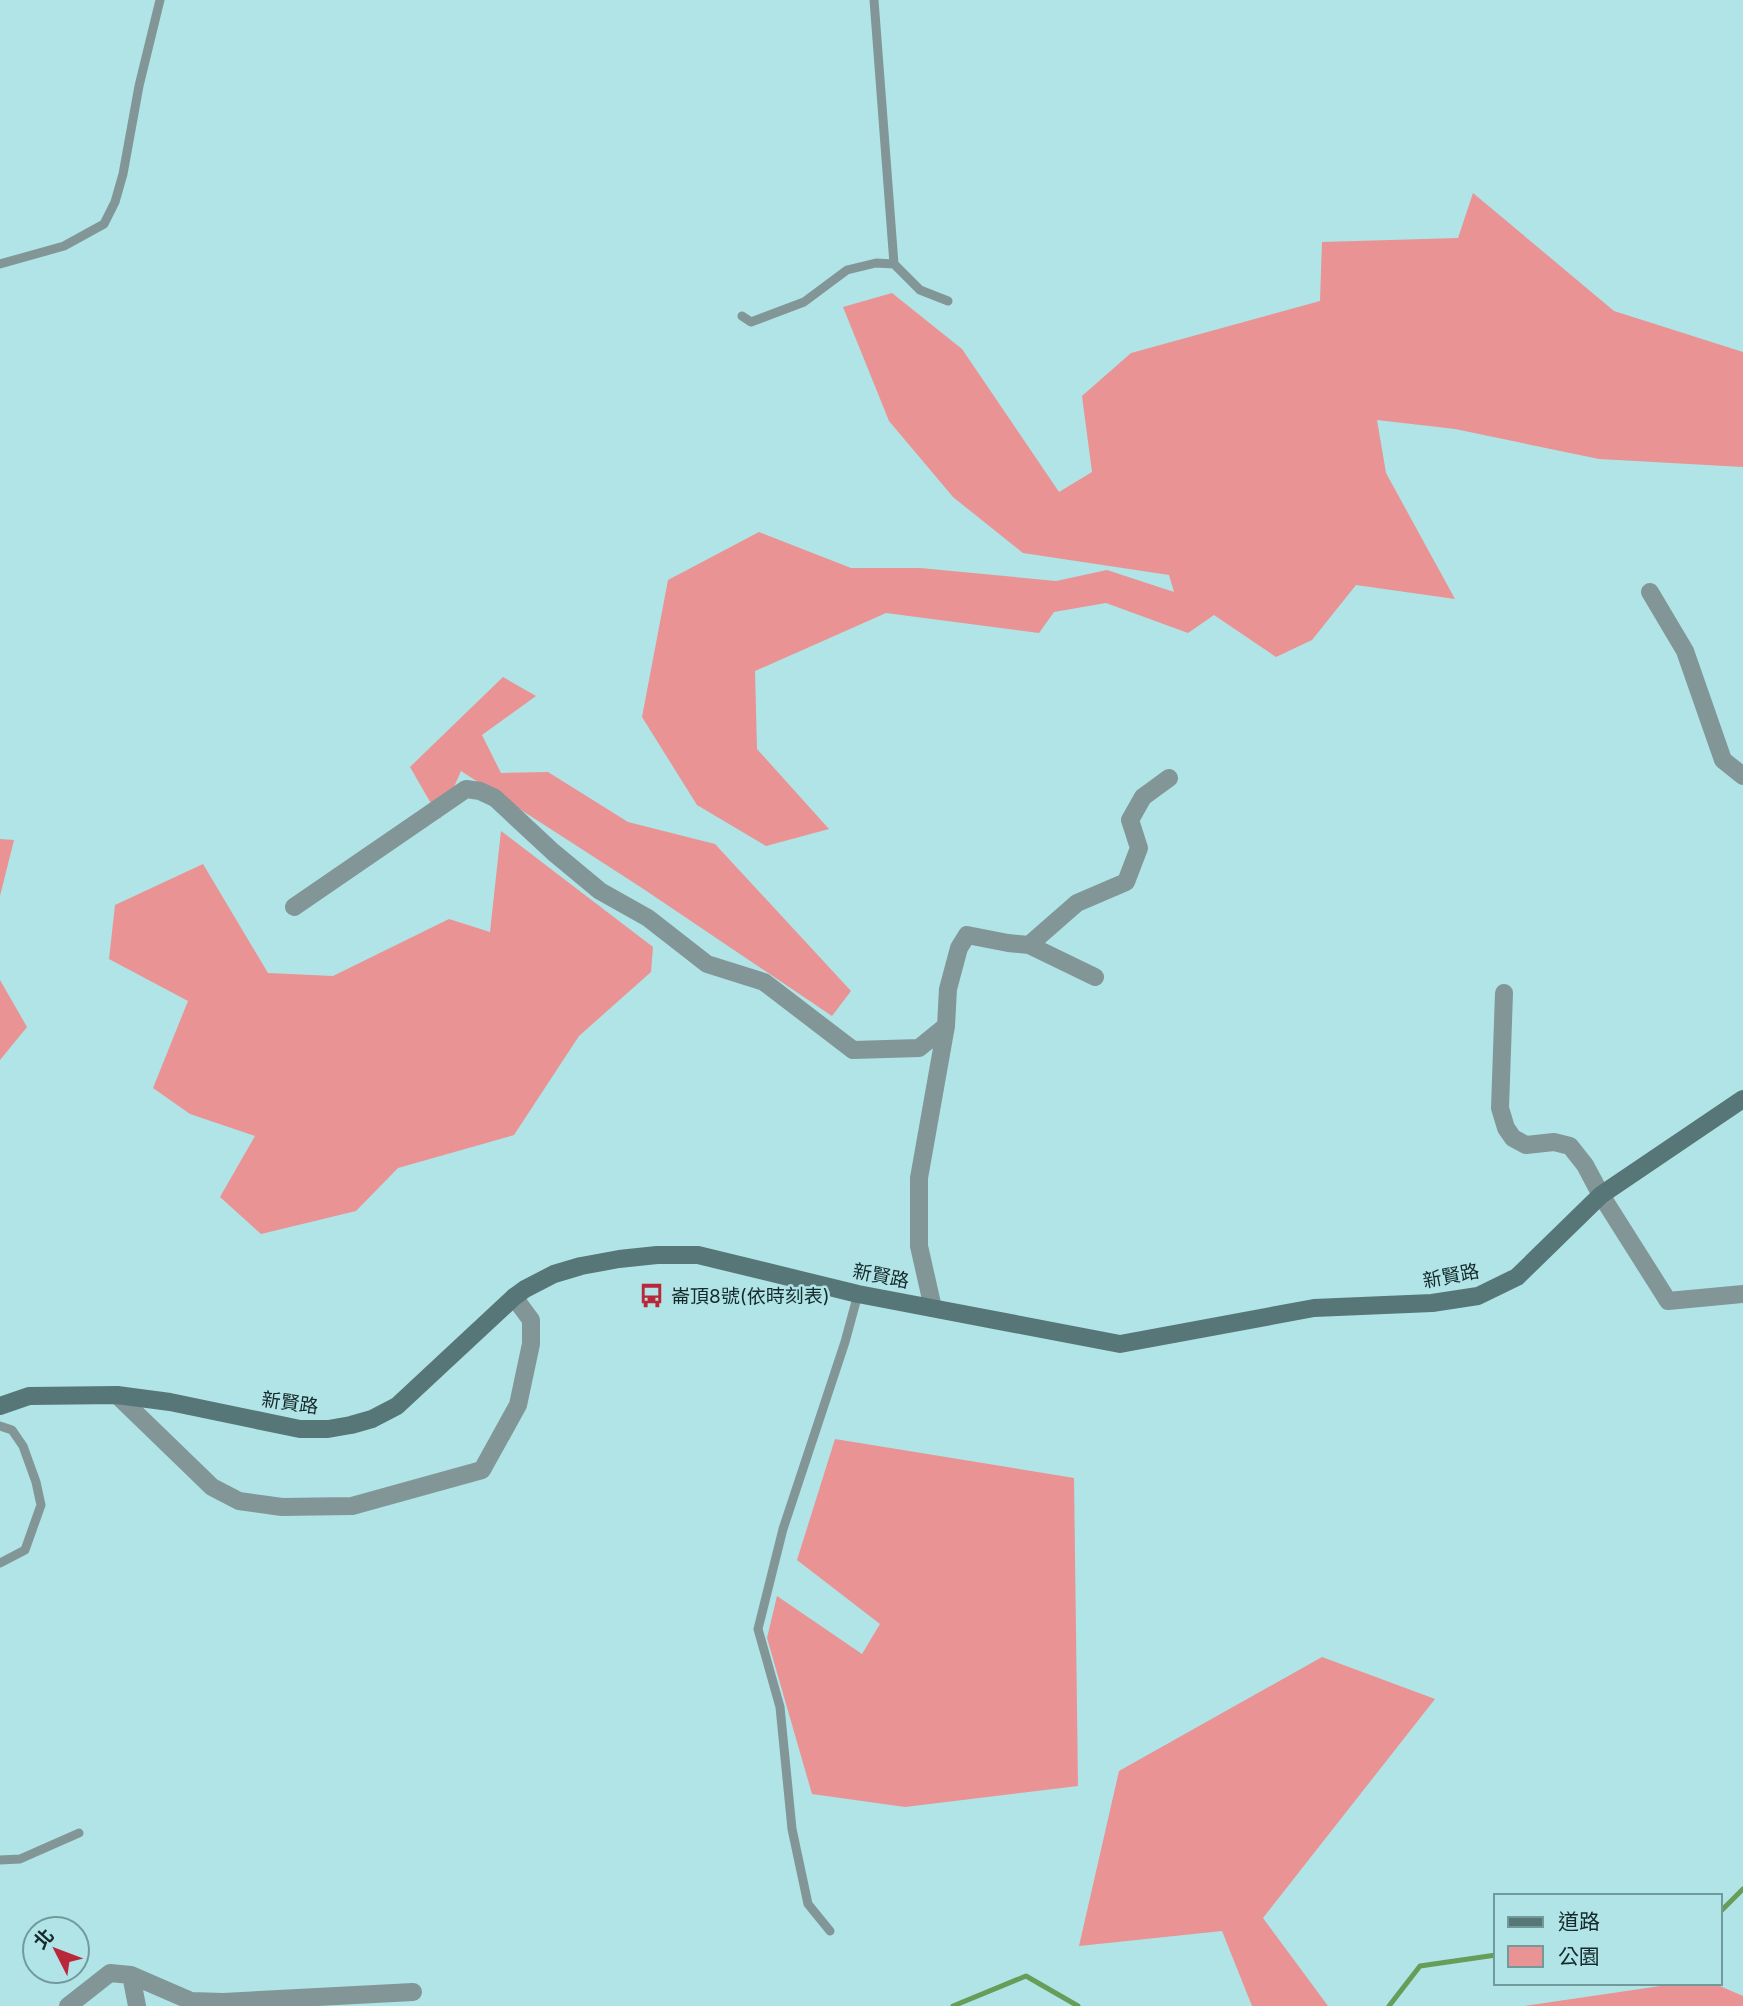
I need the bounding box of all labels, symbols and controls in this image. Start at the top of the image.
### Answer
street label: 新賢路 [851,1259,911,1293]
street label: 新賢路 [1421,1259,1481,1293]
bus stop icon: 崙頂8號(依時刻表) [637,1282,665,1310]
place label: 崙頂8號(依時刻表) [671,1285,830,1308]
street label: 新賢路 [260,1388,320,1418]
legend [1494,1894,1722,1985]
text: 道路 [1558,1909,1600,1934]
north arrow [21,1915,91,1985]
text: 北 [29,1924,59,1954]
text: 公園 [1558,1944,1600,1969]

